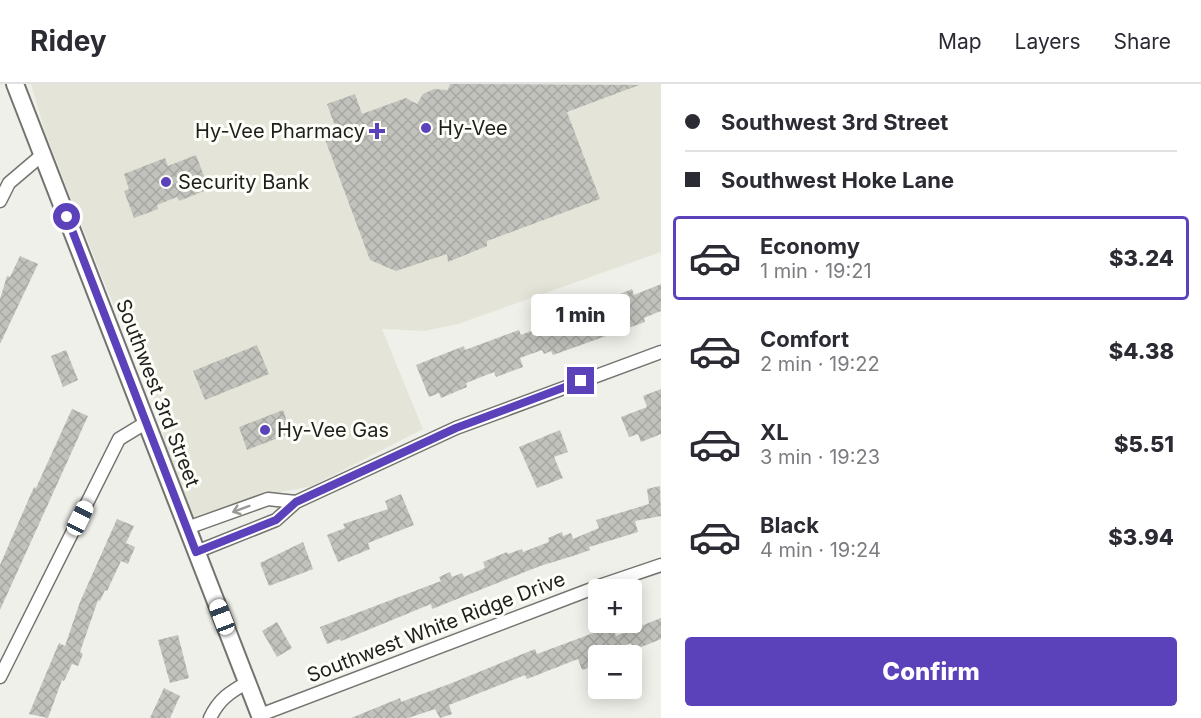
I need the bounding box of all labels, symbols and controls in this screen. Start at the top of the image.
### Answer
text: Ridey [30,24,107,58]
text: Map [938,29,982,54]
text: Layers [1015,29,1081,54]
text: Share [1114,29,1171,54]
text: Southwest 3rd Street [721,109,948,135]
place label: Hy-Vee [438,116,508,140]
place label: Hy-Vee Pharmacy [195,119,365,143]
marker: Hy-Vee [419,121,433,135]
marker: Hy-Vee Pharmacy [370,124,384,138]
text: Southwest Hoke Lane [721,167,954,193]
place label: Security Bank [178,170,309,194]
marker: Security Bank [159,175,173,189]
route start [53,203,80,230]
icon: car [688,231,742,285]
text: Economy [760,233,860,259]
text: $3.24 [1109,245,1174,271]
text: 1 min · 19:21 [760,259,872,283]
callout: 1 min [532,294,630,336]
street label: Southwest 3rd Street [111,296,205,491]
text: 1 min [555,303,606,327]
icon: car [688,324,742,378]
text: Comfort [760,326,849,352]
text: $4.38 [1109,338,1174,364]
text: 2 min · 19:22 [760,352,880,376]
route end [567,367,594,394]
icon: car [688,417,742,471]
place label: Hy-Vee Gas [277,418,389,442]
text: XL [760,419,789,445]
marker: Hy-Vee Gas [258,423,272,437]
text: $5.51 [1114,431,1174,457]
text: 3 min · 19:23 [760,445,880,469]
car [64,498,96,538]
one-way arrow [232,504,251,515]
icon: car [688,510,742,564]
text: Black [760,512,819,538]
text: $3.94 [1108,524,1174,550]
text: 4 min · 19:24 [760,538,881,562]
street label: Southwest White Ridge Drive [304,567,568,687]
map controls [588,579,642,699]
button: + [588,579,642,633]
car [207,597,237,637]
button: Confirm [685,637,1177,706]
button: − [588,645,642,699]

